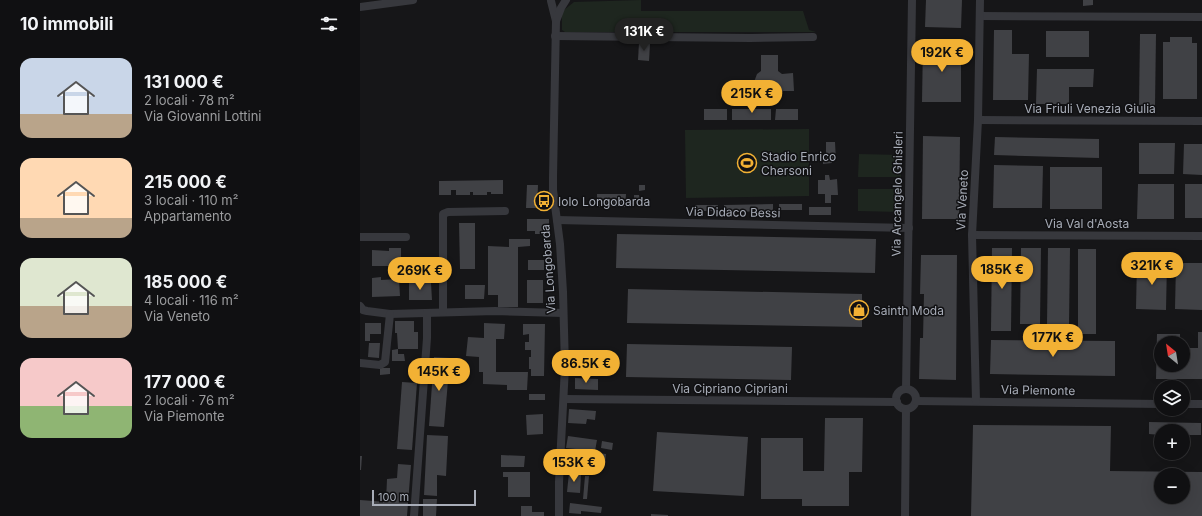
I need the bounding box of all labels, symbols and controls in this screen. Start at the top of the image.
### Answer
icon: filters [318,13,340,35]
text: 10 immobili [20,14,113,34]
pin: 131K € [611,18,677,52]
text: 131K € [624,23,664,39]
pin: 192K € [909,39,975,73]
text: 192K € [920,44,964,60]
text: 131 000 € [144,72,224,92]
icon: home [52,74,100,122]
pin: 215K € [719,80,785,114]
text: 215K € [730,85,774,101]
text: 2 locali · 78 m² [144,92,235,108]
street label: Via Friuli Venezia Giulia [1024,101,1156,116]
text: Via Giovanni Lottini [144,108,261,124]
street label: Via Arcangelo Ghisleri [888,131,906,257]
place label: Stadio Enrico Chersoni [761,149,836,178]
sports icon: Stadio Enrico Chersoni [736,152,758,174]
street label: Via Veneto [953,169,971,231]
text: 215 000 € [144,172,227,192]
icon: home [52,174,100,222]
bus stop icon: Iolo Longobarda [533,190,555,212]
text: 3 locali · 110 m² [144,192,238,208]
place label: Iolo Longobarda [558,194,650,209]
street label: Via Didaco Bessi [685,204,781,220]
text: Appartamento [144,208,232,224]
street label: Via Val d'Aosta [1045,216,1129,231]
street label: Via Longobarda [537,224,559,314]
pin: 321K € [1119,252,1185,286]
pin: 185K € [969,256,1035,290]
pin: 269K € [387,257,453,291]
text: 321K € [1130,257,1174,273]
text: 185K € [980,261,1024,277]
text: 269K € [397,262,443,278]
text: 185 000 € [144,272,227,292]
icon: home [52,274,100,322]
text: 4 locali · 116 m² [144,292,239,308]
shop icon: Sainth Moda [848,299,870,321]
place label: Sainth Moda [873,303,944,318]
text: Via Veneto [144,308,210,324]
pin: 177K € [1020,324,1086,358]
text: 177K € [1032,329,1074,345]
north arrow [1154,336,1190,372]
map controls [1154,336,1190,504]
pin: 86.5K € [549,350,623,384]
text: 86.5K € [561,355,611,371]
pin: 145K € [406,358,472,392]
text: 145K € [417,363,461,379]
text: 177 000 € [144,372,226,392]
icon: home [52,374,100,422]
button: layers [1154,380,1190,416]
street label: Via Cipriano Cipriani [672,381,788,396]
street label: Via Piemonte [1001,382,1075,398]
text: 2 locali · 76 m² [144,392,235,408]
text: Via Piemonte [144,408,225,424]
button: + [1154,424,1190,460]
pin: 153K € [541,449,607,483]
text: 153K € [552,454,596,470]
button: − [1154,468,1190,504]
scale bar [372,488,476,507]
text: 100 m [378,490,409,504]

